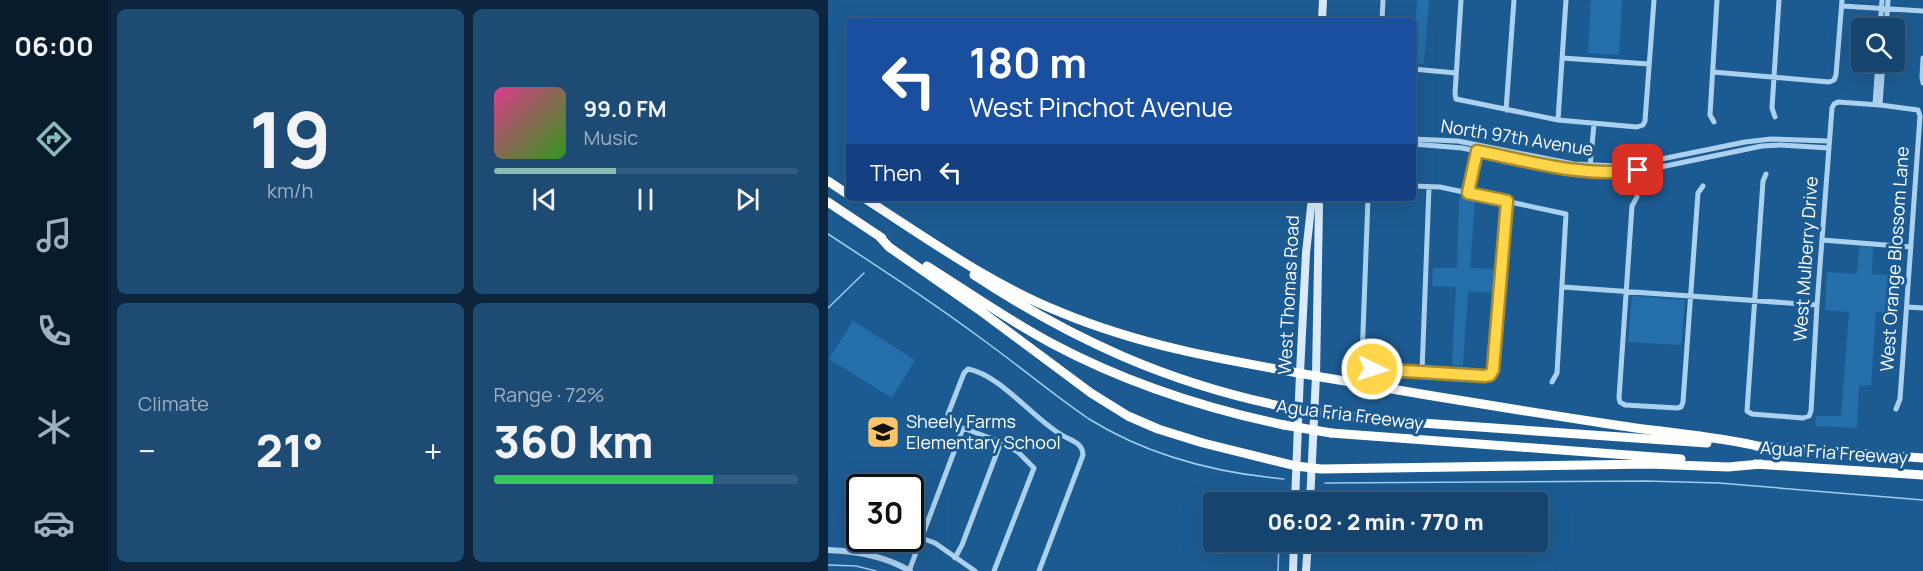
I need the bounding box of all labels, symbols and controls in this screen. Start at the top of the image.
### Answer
map controls [1851,18,1905,72]
button: search [1851,18,1905,72]
text: 06:00 [14,27,94,64]
text: 180 m [969,33,1087,91]
icon: left [870,42,948,120]
text: 19 [249,85,332,191]
text: West Pinchot Avenue [969,88,1233,125]
text: 99.0 FM [584,94,667,124]
street label: North 97th Avenue [1439,113,1595,161]
icon: directions [33,118,75,160]
text: Music [584,124,638,151]
pin [1612,144,1663,195]
street label: West Orange Blossom Lane [1874,146,1914,372]
icon: arrive [1621,153,1654,186]
icon: left [934,156,967,189]
text: Then [870,158,922,188]
street label: West Mulberry Drive [1787,175,1823,342]
text: km/h [267,177,314,204]
icon: previous [528,183,561,216]
icon: pause [629,183,662,216]
icon: next [731,183,764,216]
icon: music [33,214,75,256]
street label: West Thomas Road [1272,215,1304,375]
icon: phone [33,310,75,352]
position arrow [1340,337,1404,401]
text: Range · 72% [494,381,605,408]
text: Climate [138,390,209,417]
street label: Agua Fria Freeway [1275,393,1426,435]
icon: climate [33,406,75,448]
place label: Sheely Farms Elementary School [906,409,1061,454]
text: 360 km [494,410,653,472]
school or university icon: Sheely Farms Elementary School [865,414,901,450]
text: 21° [256,419,324,481]
text: − [138,428,156,473]
text: + [423,428,442,473]
street label: Agua Fria Freeway [1759,435,1909,469]
speed limit sign: 30 [846,474,924,552]
icon: car [33,502,75,544]
text: 06:02 · 2 min · 770 m [1267,507,1484,537]

